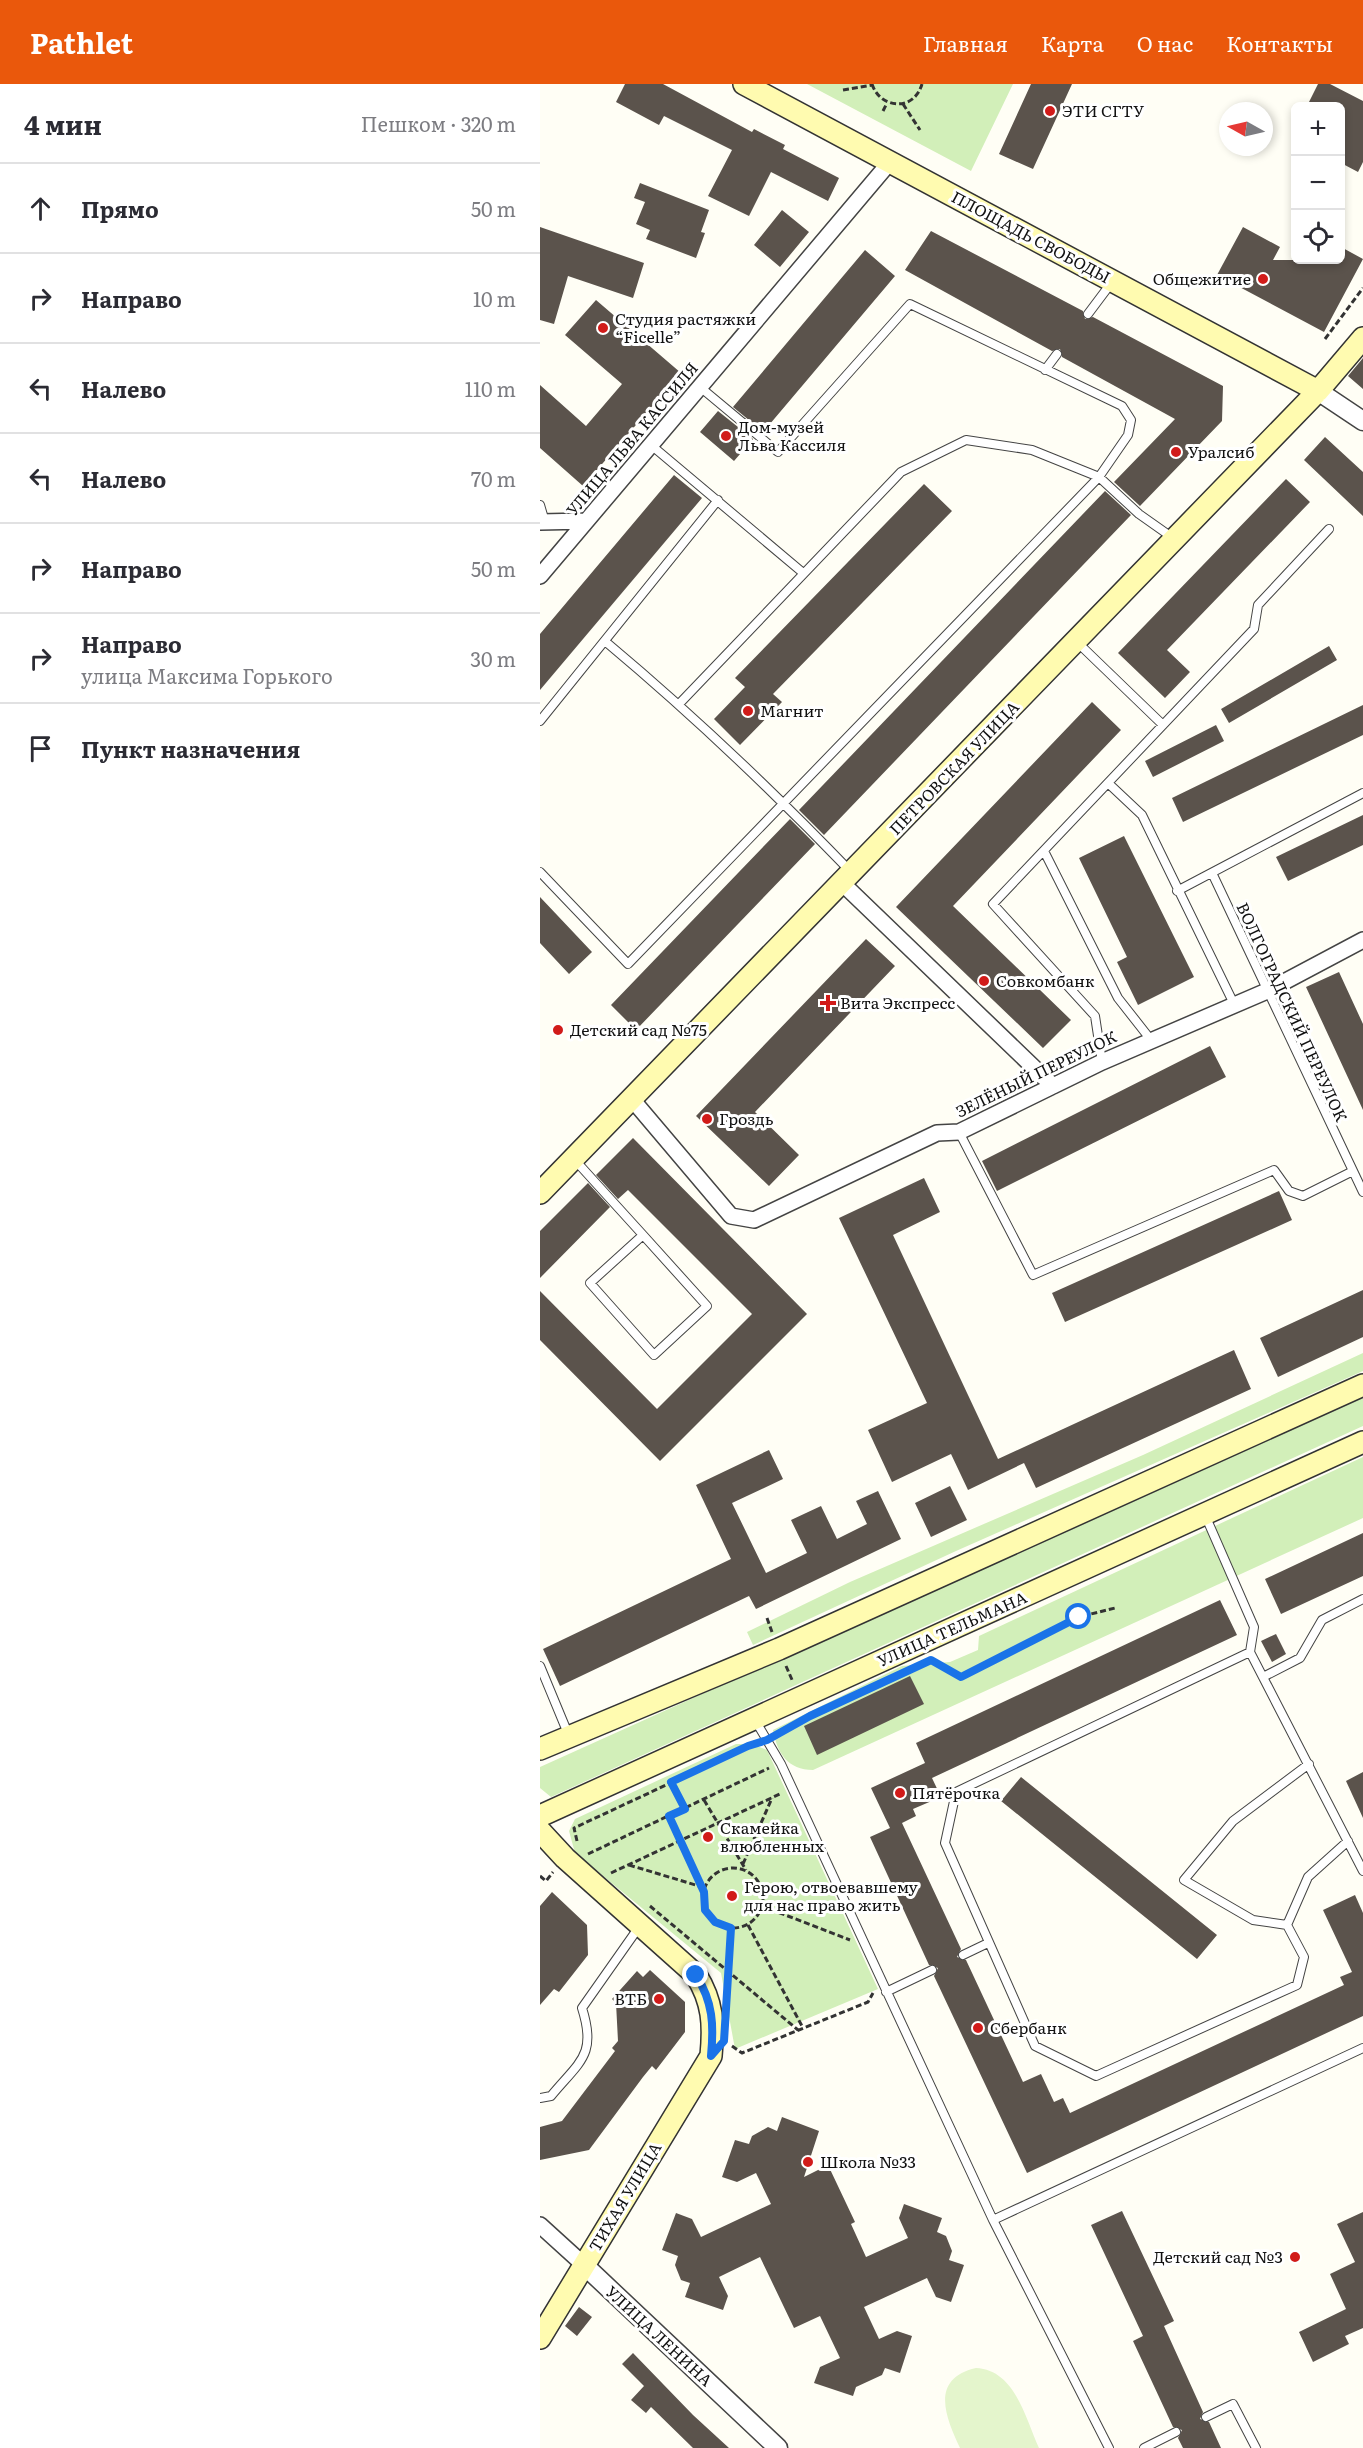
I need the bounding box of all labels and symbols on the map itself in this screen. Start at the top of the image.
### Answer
place label: ЭТИ СГТУ [1062,98,1144,122]
north arrow [1219,102,1273,156]
marker: ЭТИ СГТУ [1043,104,1057,118]
street label: ПЛОЩАДЬ СВОБОДЫ [948,184,1115,288]
place label: Общежитие [1153,266,1251,290]
marker: Общежитие [1256,272,1270,286]
place label: Студия растяжки “Ficelle” [615,306,756,348]
marker: Студия растяжки “Ficelle” [596,321,610,335]
street label: УЛИЦА ЛЬВА КАССИЛЯ [560,356,703,521]
place label: Дом-музей Льва Кассиля [738,414,846,456]
marker: Дом-музей Льва Кассиля [719,429,733,443]
place label: Уралсиб [1188,439,1255,463]
marker: Уралсиб [1169,445,1183,459]
street label: ПЕТРОВСКАЯ УЛИЦА [883,695,1024,840]
place label: Магнит [760,698,824,722]
marker: Магнит [741,704,755,718]
street label: ВОЛГОГРАДСКИЙ ПЕРЕУЛОК [1231,898,1355,1125]
place label: Совкомбанк [996,968,1095,992]
marker: Совкомбанк [977,974,991,988]
place label: Вита Экспресс [840,990,955,1014]
marker: Вита Экспресс [821,996,835,1010]
place label: Детский сад №75 [570,1017,707,1041]
marker: Детский сад №75 [551,1023,565,1037]
street label: ЗЕЛЁНЫЙ ПЕРЕУЛОК [951,1024,1120,1123]
place label: Гроздь [719,1106,774,1130]
marker: Гроздь [700,1112,714,1126]
street label: УЛИЦА ТЕЛЬМАНА [873,1584,1030,1672]
route start [1065,1603,1091,1629]
place label: Пятёрочка [912,1780,1000,1804]
marker: Пятёрочка [893,1786,907,1800]
place label: Скамейка влюбленных [720,1815,825,1857]
marker: Скамейка влюбленных [701,1830,715,1844]
place label: Герою, отвоевавшему для нас право жить [744,1874,919,1916]
marker: Герою, отвоевавшему для нас право жить [725,1889,739,1903]
route end [682,1961,708,1987]
place label: ВТБ [614,1986,647,2010]
marker: ВТБ [652,1992,666,2006]
place label: Сбербанк [990,2015,1067,2039]
marker: Сбербанк [971,2021,985,2035]
street label: ТИХАЯ УЛИЦА [582,2137,667,2256]
place label: Школа №33 [820,2149,916,2173]
marker: Школа №33 [801,2155,815,2169]
place label: Детский сад №3 [1153,2244,1283,2268]
marker: Детский сад №3 [1288,2250,1302,2264]
street label: УЛИЦА ЛЕНИНА [601,2279,719,2391]

